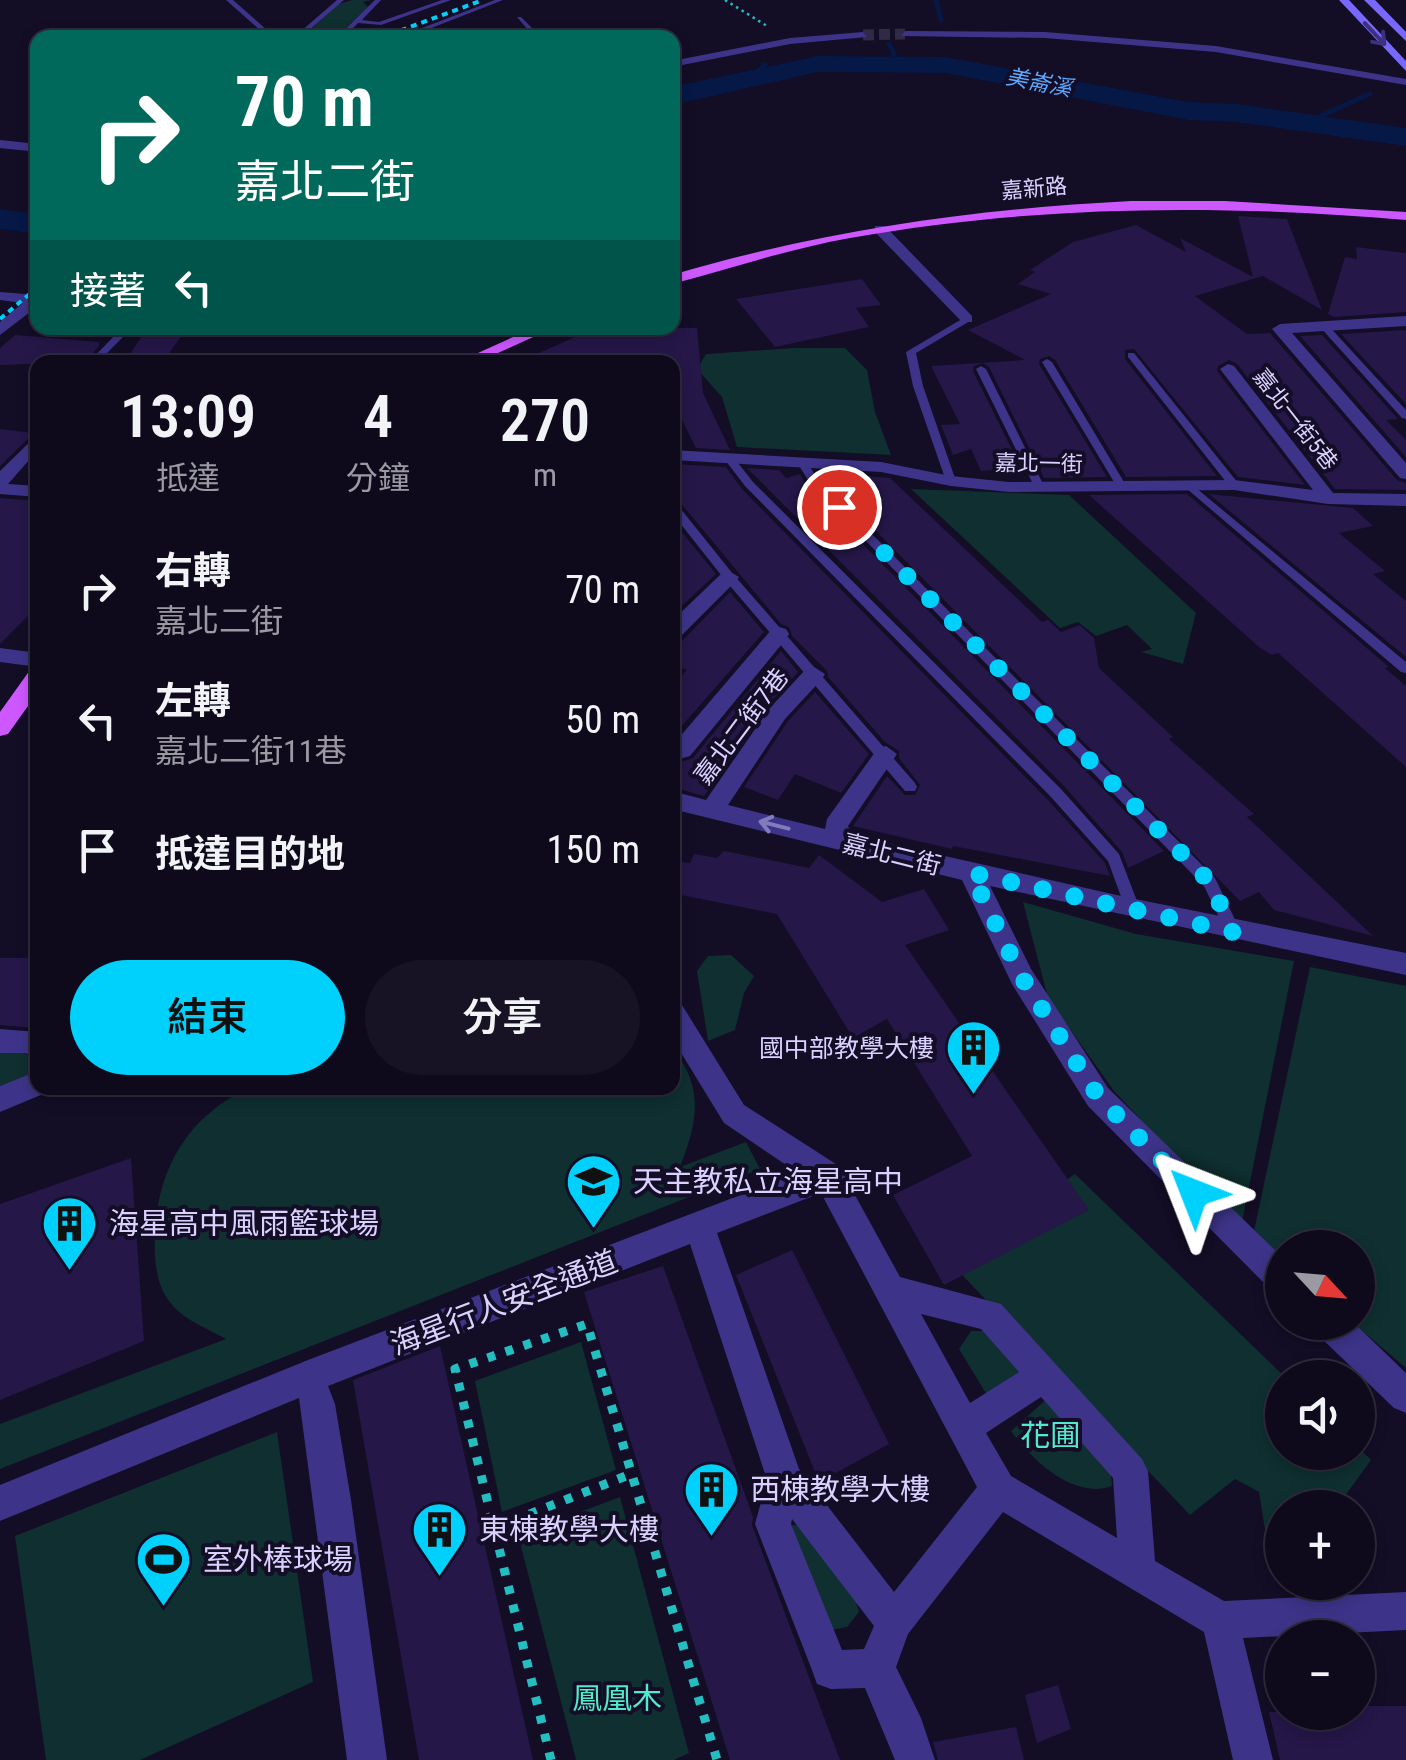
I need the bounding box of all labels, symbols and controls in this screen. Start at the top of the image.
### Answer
one-way arrow [1363,21,1386,46]
text: 70 m [235,61,374,143]
water label: 美崙溪 [1004,64,1077,102]
icon: right [70,70,200,200]
text: 嘉北二街 [235,155,415,208]
street label: 嘉新路 [1000,173,1068,204]
icon: left [166,260,221,315]
text: 接著 [70,269,146,313]
street label: 嘉北一街5巷 [1249,364,1343,475]
text: 13:09 [120,381,256,452]
text: 4 [363,381,393,452]
text: 270 [500,385,590,456]
street label: 嘉北一街 [995,450,1083,477]
text: m [533,456,557,494]
text: 抵達 [156,459,220,497]
text: 分鐘 [346,459,410,497]
pin [797,465,882,550]
icon: arrive [812,480,867,535]
text: 右轉 [155,549,231,593]
icon: right [70,563,125,618]
text: 70 m [565,568,640,612]
text: 嘉北二街 [155,602,283,640]
street label: 嘉北二街7巷 [688,663,794,790]
text: 左轉 [155,679,231,723]
icon: left [70,693,125,748]
text: 50 m [565,698,640,742]
text: 嘉北二街11巷 [155,732,347,770]
one-way arrow [759,815,791,833]
icon: arrive [70,823,125,878]
text: 150 m [546,828,640,872]
street label: 嘉北二街 [840,828,944,881]
text: 抵達目的地 [155,832,345,876]
button: 結束 [70,960,345,1075]
button: 分享 [365,960,640,1075]
building icon: 國中部教學大樓 [943,1018,1003,1097]
place label: 國中部教學大樓 [759,1034,934,1063]
position arrow [1142,1141,1246,1245]
school or university icon: 天主教私立海星高中 [564,1152,624,1231]
place label: 天主教私立海星高中 [633,1164,903,1199]
building icon: 海星高中風雨籃球場 [40,1194,100,1273]
place label: 海星高中風雨籃球場 [109,1206,379,1241]
north arrow [1265,1230,1375,1340]
map controls [1265,1230,1375,1730]
street label: 海星行人安全通道 [386,1243,622,1362]
button: sound [1265,1360,1375,1470]
park label: 花圃 [1020,1418,1080,1453]
building icon: 西棟教學大樓 [681,1460,741,1539]
place label: 西棟教學大樓 [750,1472,930,1507]
button: + [1265,1490,1375,1600]
building icon: 東棟教學大樓 [410,1500,470,1579]
place label: 東棟教學大樓 [479,1512,659,1547]
sports icon: 室外棒球場 [134,1530,194,1609]
place label: 室外棒球場 [203,1542,353,1577]
button: − [1265,1620,1375,1730]
park label: 鳳凰木 [572,1681,662,1716]

